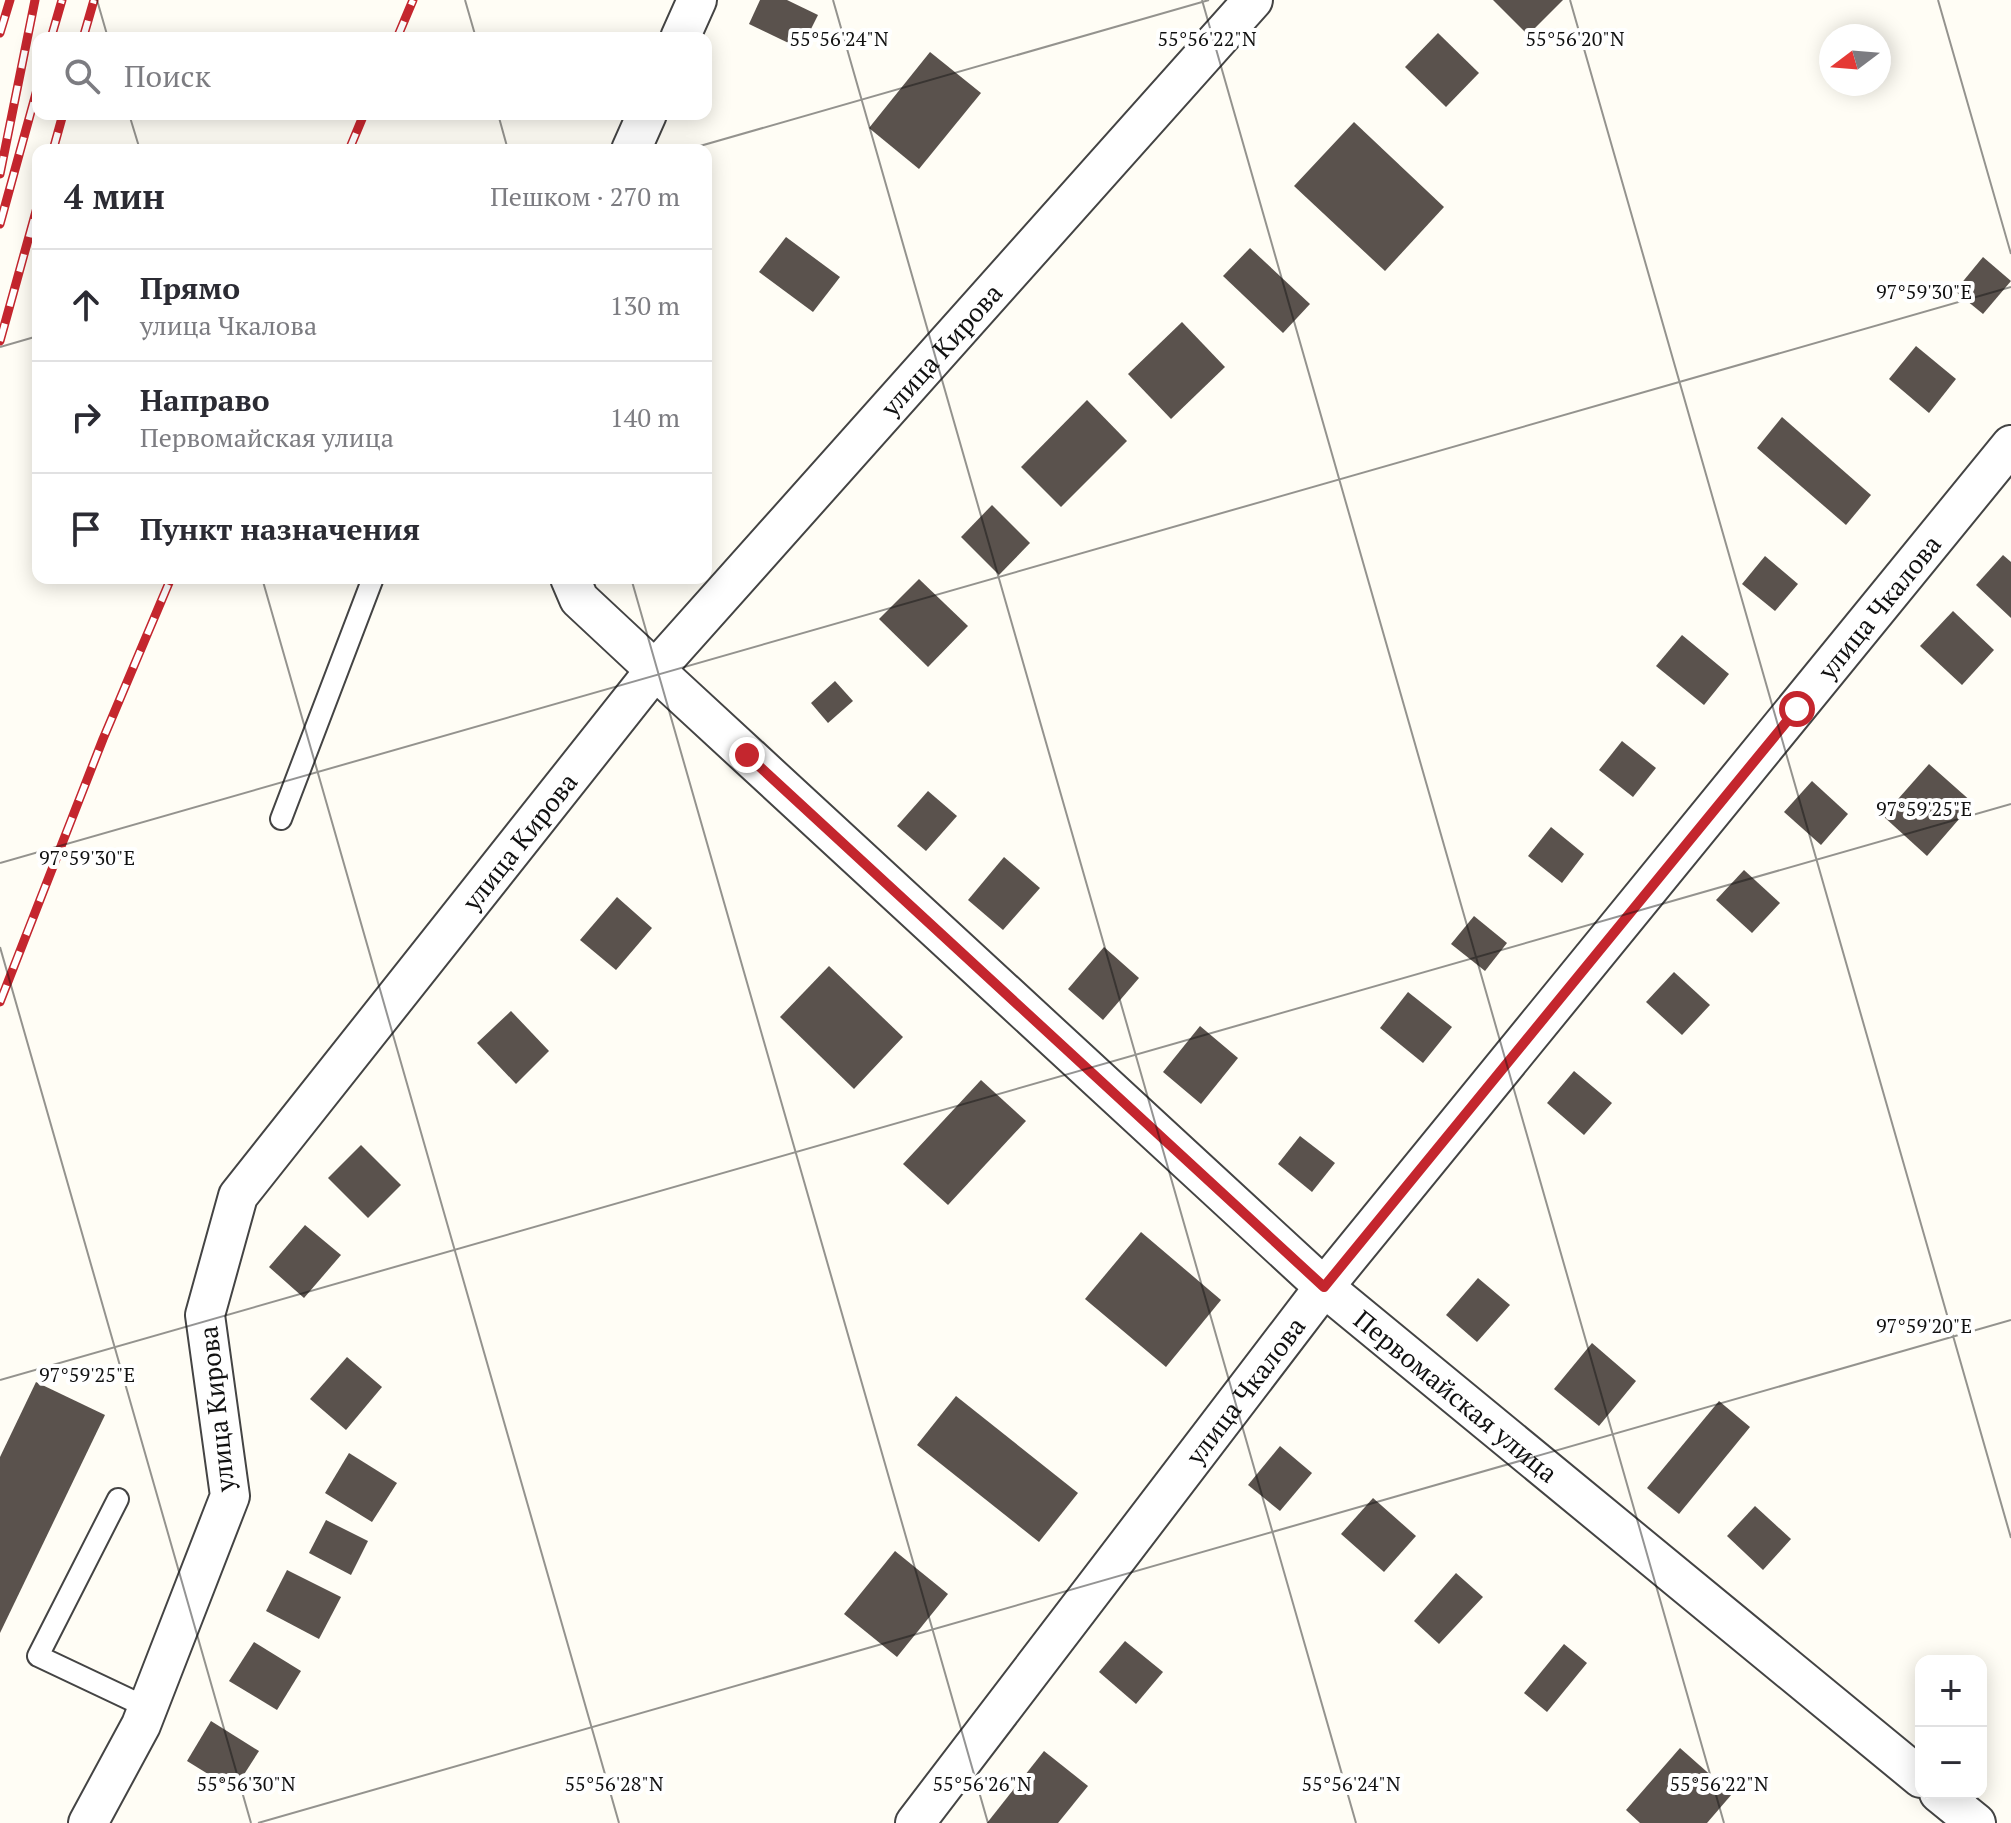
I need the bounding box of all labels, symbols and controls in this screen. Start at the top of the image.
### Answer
north arrow [1819,24,1891,96]
text: 55°56'24"N [789,25,889,52]
text: 55°56'22"N [1157,25,1257,52]
text: 55°56'20"N [1525,25,1625,52]
search box [32,32,712,120]
icon: search [60,54,104,98]
text: Поиск [124,56,211,96]
text: 4 мин [64,174,165,219]
text: Пешком · 270 m [490,179,680,213]
text: Прямо [140,268,240,308]
street label: улица Кирова [872,276,1009,424]
text: 97°59'30"E [1876,278,1972,305]
icon: ahead [64,283,108,327]
text: 130 m [610,288,680,322]
text: улица Чкалова [140,308,317,342]
text: Направо [140,380,270,420]
icon: right [64,395,108,439]
text: 140 m [610,400,680,434]
text: Первомайская улица [140,420,394,454]
icon: arrive [64,507,108,551]
text: Пункт назначения [140,509,420,549]
street label: улица Чкалова [1809,527,1948,687]
route start [1779,691,1815,727]
route end [729,737,765,773]
street label: улица Кирова [453,765,584,918]
text: 97°59'25"E [1876,795,1972,822]
text: 97°59'30"E [39,844,135,871]
street label: Первомайская улица [1347,1302,1565,1489]
street label: улица Чкалова [1177,1310,1312,1472]
text: 97°59'20"E [1876,1312,1972,1339]
street label: улица Кирова [190,1324,242,1495]
text: 97°59'25"E [39,1361,135,1388]
map controls [1915,1655,1987,1799]
button: + [1915,1655,1987,1727]
button: − [1915,1727,1987,1799]
text: 55°56'30"N [196,1770,296,1797]
text: 55°56'28"N [564,1770,664,1797]
text: 55°56'26"N [932,1770,1032,1797]
text: 55°56'24"N [1301,1770,1401,1797]
text: 55°56'22"N [1669,1770,1769,1797]

